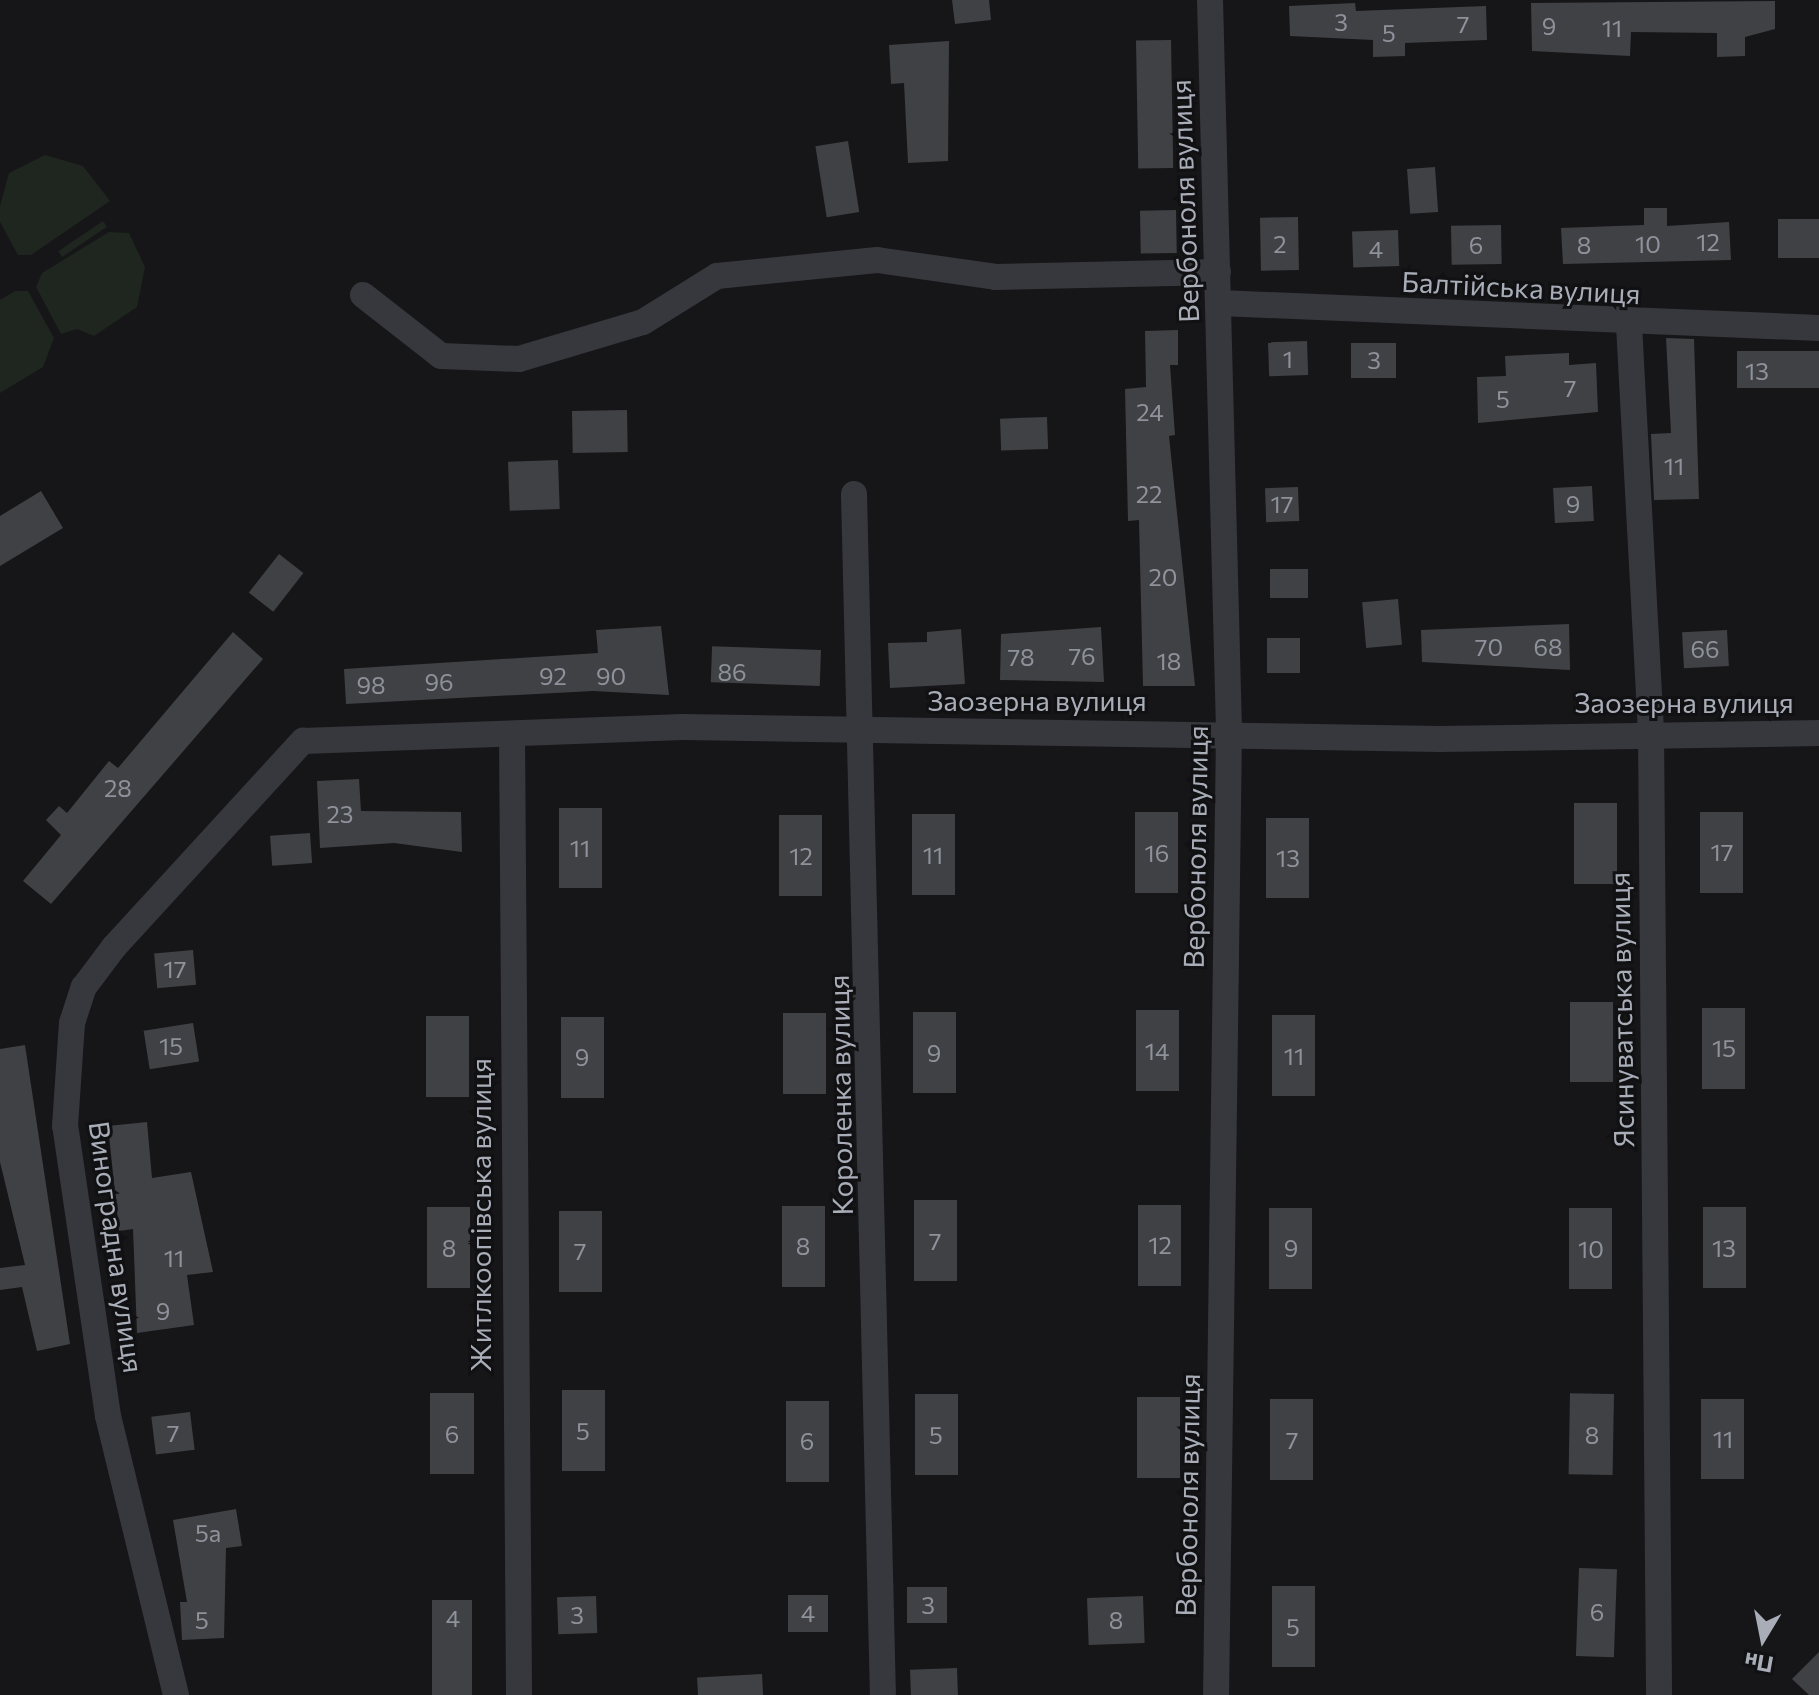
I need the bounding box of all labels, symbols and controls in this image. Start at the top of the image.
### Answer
house number: 3 [1334,8,1348,36]
house number: 7 [1457,10,1469,38]
house number: 9 [1542,12,1556,40]
house number: 11 [1602,14,1622,42]
house number: 5 [1382,19,1396,47]
street label: Вербоноля вулиця [1163,79,1205,323]
house number: 12 [1696,228,1720,256]
house number: 2 [1273,230,1287,258]
house number: 10 [1635,230,1661,258]
house number: 6 [1469,231,1483,259]
house number: 8 [1577,231,1591,259]
house number: 4 [1369,235,1383,263]
street label: Балтійська вулиця [1401,264,1641,310]
house number: 1 [1283,345,1293,373]
house number: 3 [1367,346,1381,374]
house number: 13 [1745,357,1769,385]
house number: 7 [1564,374,1576,402]
house number: 5 [1496,385,1510,413]
house number: 24 [1136,398,1164,426]
house number: 11 [1664,452,1684,480]
house number: 22 [1136,480,1162,508]
house number: 17 [1271,490,1293,518]
house number: 9 [1566,490,1580,518]
house number: 20 [1149,563,1177,591]
house number: 70 [1475,633,1503,661]
house number: 68 [1533,633,1563,661]
house number: 66 [1690,635,1720,663]
house number: 76 [1068,642,1096,670]
house number: 78 [1007,643,1035,671]
house number: 18 [1157,647,1181,675]
house number: 86 [717,658,747,686]
house number: 92 [539,662,567,690]
house number: 90 [596,662,626,690]
house number: 96 [424,668,454,696]
house number: 98 [356,671,386,699]
street label: Заозерна вулиця [927,683,1147,717]
street label: Заозерна вулиця [1574,685,1794,719]
street label: Вербоноля вулиця [1176,725,1214,969]
house number: 28 [104,774,132,802]
house number: 23 [327,800,353,828]
house number: 11 [570,834,590,862]
house number: 17 [1711,838,1733,866]
house number: 16 [1145,839,1169,867]
house number: 11 [923,841,943,869]
house number: 12 [789,842,813,870]
house number: 13 [1276,844,1300,872]
street label: Ясинуватська вулиця [1602,872,1640,1148]
house number: 17 [164,955,186,983]
street label: Короленка вулиця [821,974,859,1216]
house number: 15 [159,1032,183,1060]
house number: 15 [1712,1034,1736,1062]
house number: 14 [1145,1037,1169,1065]
house number: 9 [927,1039,941,1067]
house number: 11 [1284,1042,1304,1070]
house number: 9 [575,1043,589,1071]
street label: Житлкоопівська вулиця [463,1058,497,1372]
street label: Виноградна вулиця [83,1119,151,1375]
house number: 7 [929,1227,941,1255]
house number: 12 [1148,1231,1172,1259]
house number: 8 [796,1232,810,1260]
house number: 8 [442,1234,456,1262]
house number: 9 [1284,1234,1298,1262]
house number: 13 [1712,1234,1736,1262]
house number: 10 [1578,1235,1604,1263]
house number: 7 [574,1237,586,1265]
house number: 11 [164,1244,184,1272]
house number: 9 [156,1297,170,1325]
street label: Вербоноля вулиця [1168,1373,1206,1617]
house number: 5 [576,1417,590,1445]
house number: 7 [167,1419,179,1447]
house number: 6 [445,1420,459,1448]
house number: 5 [929,1421,943,1449]
house number: 8 [1585,1421,1599,1449]
house number: 11 [1713,1425,1733,1453]
house number: 7 [1286,1426,1298,1454]
house number: 6 [800,1427,814,1455]
house number: 5а [195,1519,221,1547]
house number: 3 [921,1591,935,1619]
house number: 6 [1590,1598,1604,1626]
house number: 4 [801,1599,815,1627]
north arrow [1723,1599,1803,1679]
house number: 3 [570,1601,584,1629]
house number: 4 [446,1604,460,1632]
house number: 5 [195,1606,209,1634]
house number: 8 [1109,1606,1123,1634]
house number: 5 [1286,1613,1300,1641]
text: Пн [1742,1647,1775,1679]

